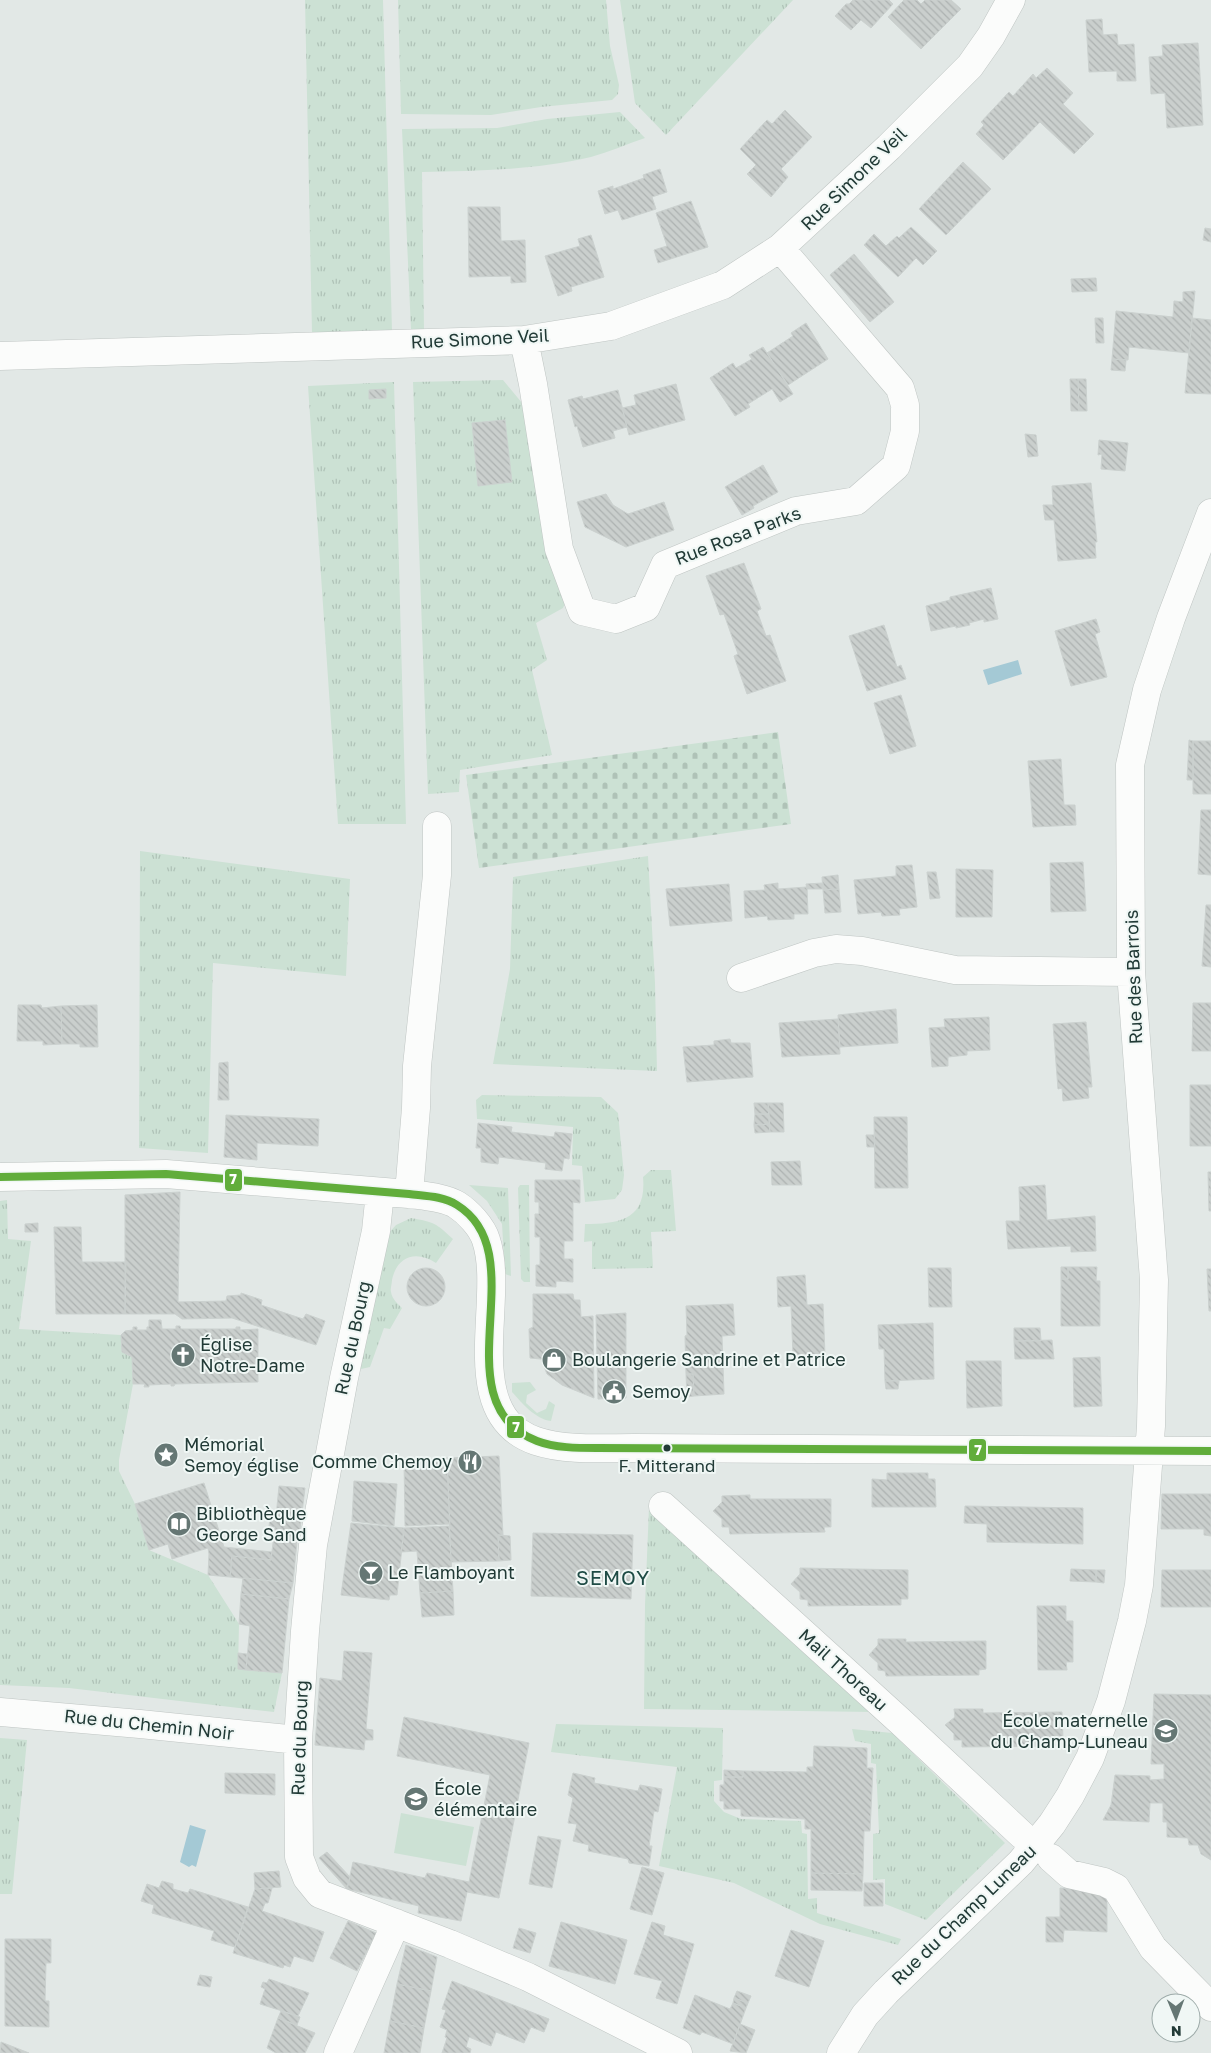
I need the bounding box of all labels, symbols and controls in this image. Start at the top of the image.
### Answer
street label: Rue Simone Veil [796,122,911,234]
street label: Rue Simone Veil [410,323,550,353]
street label: Rue Rosa Parks [671,501,804,569]
street label: Rue des Barrois [1120,909,1146,1045]
line badge: 7 [224,1168,243,1192]
text: 7 [229,1170,237,1187]
street label: Rue du Bourg [329,1279,375,1397]
place label: Église Notre-Dame [200,1333,305,1376]
church icon: Église Notre-Dame [170,1342,196,1368]
shop icon: Boulangerie Sandrine et Patrice [541,1347,567,1373]
place label: Boulangerie Sandrine et Patrice [572,1348,846,1370]
public building icon: Semoy [601,1379,627,1405]
place label: Semoy [632,1380,690,1402]
line badge: 7 [506,1415,525,1439]
text: 7 [512,1418,520,1435]
place label: Mémorial Semoy église [184,1433,299,1476]
line badge: 7 [968,1438,987,1462]
text: 7 [974,1441,982,1458]
place icon: Mémorial Semoy église [153,1442,179,1468]
marker: F. Mitterand [662,1443,672,1453]
restaurant icon: Comme Chemoy [457,1449,483,1475]
place label: Comme Chemoy [312,1450,452,1472]
place label: F. Mitterand [619,1455,715,1476]
place label: Bibliothèque George Sand [196,1502,307,1545]
library icon: Bibliothèque George Sand [166,1511,192,1537]
bar icon: Le Flamboyant [358,1560,384,1586]
place label: Le Flamboyant [388,1561,515,1583]
district label: SEMOY [576,1565,650,1589]
street label: Mail Thoreau [795,1624,893,1715]
street label: Rue du Bourg [286,1680,312,1796]
street label: Rue du Chemin Noir [63,1704,235,1744]
place label: École maternelle du Champ-Luneau [991,1709,1148,1752]
school or university icon: École maternelle du Champ-Luneau [1153,1718,1179,1744]
place label: École élémentaire [434,1777,537,1820]
school or university icon: École élémentaire [403,1786,429,1812]
street label: Rue du Champ Luneau [886,1840,1040,1989]
north arrow [1151,1993,1201,2043]
text: N [1171,2023,1182,2040]

